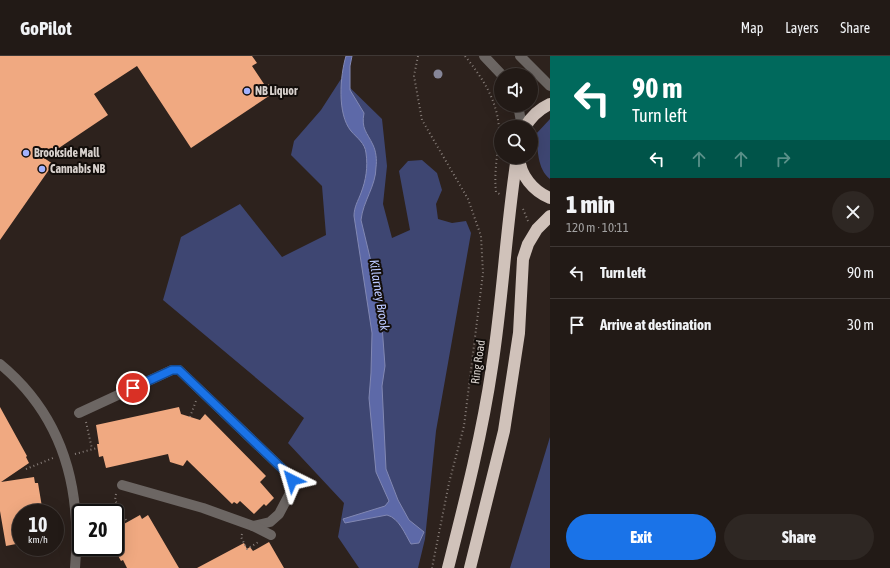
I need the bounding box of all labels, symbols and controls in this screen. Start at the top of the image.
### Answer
text: GoPilot [20,17,72,39]
text: Map [741,20,763,36]
text: Layers [785,20,818,36]
text: Share [840,20,870,36]
map controls [494,68,538,164]
button: sound [494,68,538,112]
icon: left [566,72,618,124]
text: 90 m [632,72,682,104]
place label: NB Liquor [255,84,298,98]
marker: NB Liquor [242,86,252,96]
text: Turn left [632,105,687,126]
button: search [494,120,538,164]
place label: Brookside Mall [34,146,100,160]
marker: Brookside Mall [21,148,31,158]
icon: left [646,148,668,170]
icon: ahead [688,148,710,170]
icon: ahead [730,148,752,170]
icon: right [772,148,794,170]
place label: Cannabis NB [50,162,106,176]
marker: Cannabis NB [37,164,47,174]
text: 1 min [566,191,615,218]
button: close [832,191,874,233]
text: 120 m · 10:11 [566,220,629,235]
water label: Killarney Brook [366,258,393,332]
icon: left [566,262,588,284]
text: Turn left [600,264,646,281]
text: 90 m [847,264,874,281]
icon: arrive [566,314,588,336]
text: Arrive at destination [600,316,711,333]
text: 30 m [847,316,874,333]
street label: Ring Road [468,339,488,385]
pin [116,371,150,405]
icon: arrive [122,377,144,399]
position arrow [271,459,313,501]
speed limit sign: 20 [72,504,124,556]
text: 10 [29,513,47,536]
button: Exit [566,514,716,560]
button: Share [724,514,874,560]
text: km/h [28,534,48,545]

